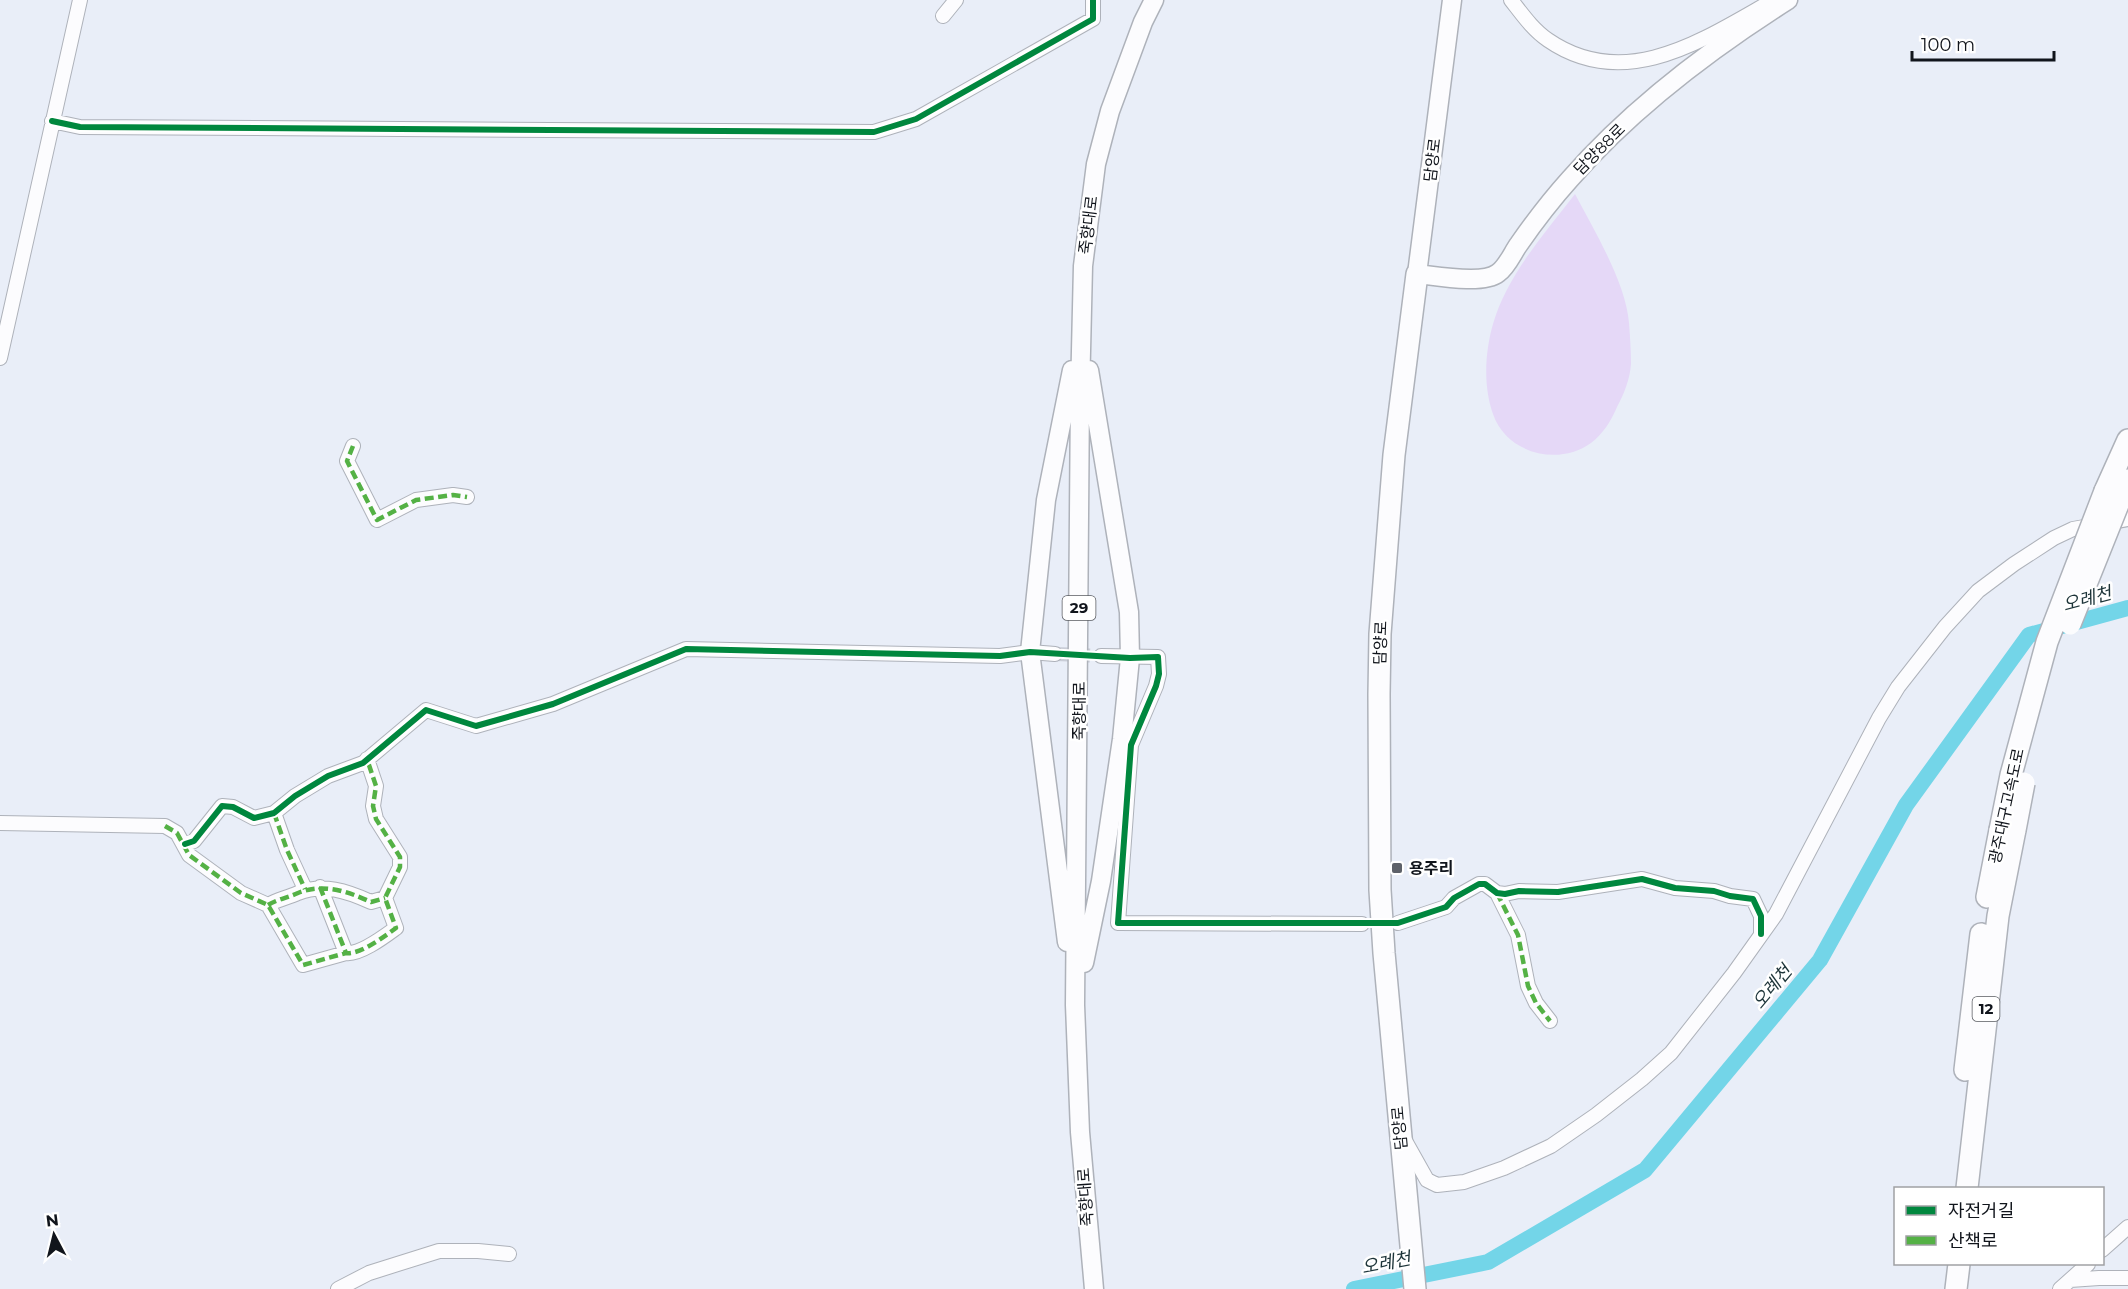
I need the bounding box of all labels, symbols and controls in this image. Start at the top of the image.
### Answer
scale bar [1912,24,2054,62]
text: 100 m [1921,34,1975,56]
street label: 담양88로 [1570,120,1629,179]
street label: 담양로 [1420,137,1445,183]
street label: 죽향대로 [1075,194,1102,255]
water label: 오례천 [2060,581,2116,616]
road number: 29 [1062,596,1096,620]
street label: 담양로 [1370,620,1391,665]
street label: 죽향대로 [1070,681,1089,740]
street label: 광주대구고속도로 [1985,746,2028,866]
place label: 용주리 [1409,859,1453,878]
marker: 용주리 [1390,861,1404,875]
water label: 오례천 [1748,959,1798,1013]
road number: 12 [1972,997,2000,1021]
street label: 담양로 [1388,1105,1411,1151]
street label: 죽향대로 [1074,1167,1097,1227]
legend [1894,1187,2104,1265]
text: 자전거길 [1948,1200,2014,1222]
north arrow [24,1205,84,1265]
text: N [45,1210,60,1231]
text: 산책로 [1948,1230,1998,1252]
water label: 오례천 [1360,1247,1415,1279]

